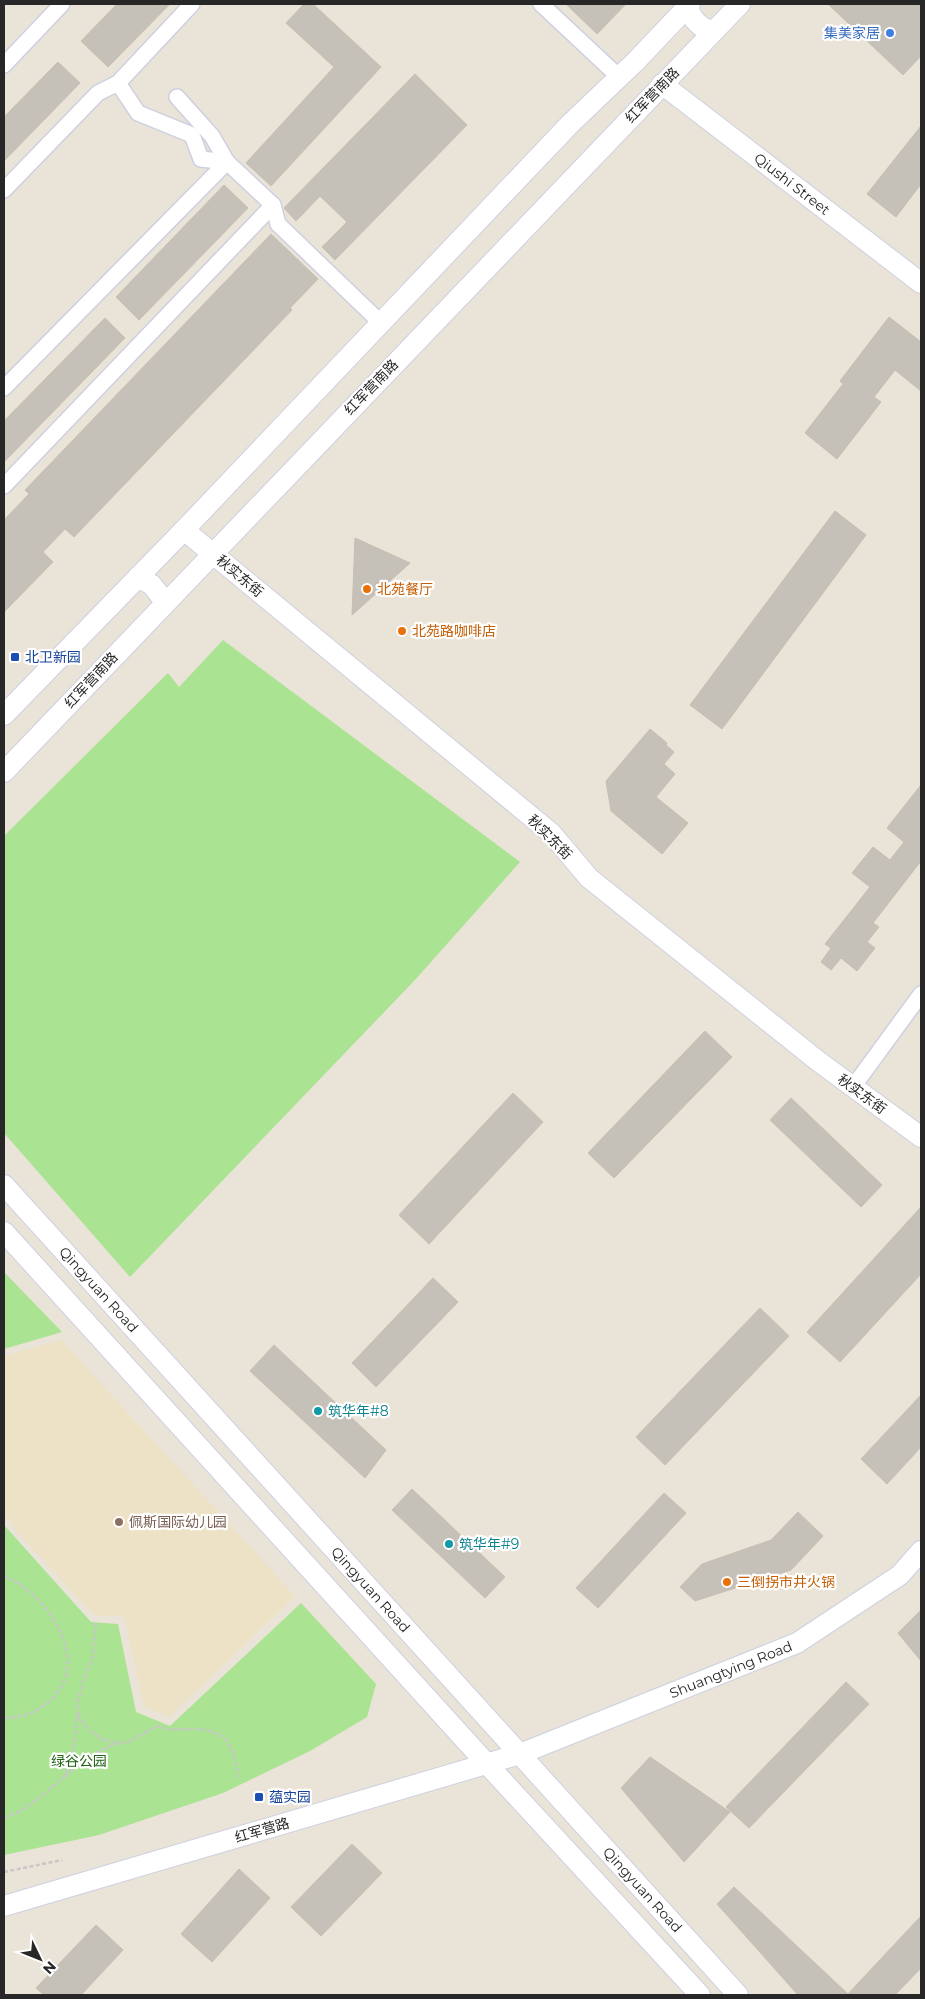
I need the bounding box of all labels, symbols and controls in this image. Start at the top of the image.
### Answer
place label: 集美家居 [824,24,880,42]
marker: 集美家居 [884,27,896,39]
street label: 红军营南路 [621,64,683,126]
street label: Qiushi Street [750,149,834,219]
street label: 红军营南路 [340,356,402,418]
street label: 秋实东街 [213,551,267,601]
place label: 北苑餐厅 [377,580,433,598]
marker: 北苑餐厅 [361,583,373,595]
place label: 北苑路咖啡店 [412,622,496,640]
marker: 北苑路咖啡店 [396,625,408,637]
place label: 北卫新园 [25,648,81,666]
street label: 红军营南路 [61,648,121,712]
marker: 北卫新园 [9,651,21,663]
street label: 秋实东街 [524,811,576,863]
street label: 秋实东街 [834,1070,890,1118]
street label: Qingyuan Road [55,1243,142,1336]
place label: 筑华年#8 [328,1402,389,1420]
marker: 筑华年#8 [312,1405,324,1417]
place label: 佩斯国际幼儿园 [129,1513,227,1531]
marker: 佩斯国际幼儿园 [113,1516,125,1528]
place label: 筑华年#9 [459,1535,519,1553]
marker: 筑华年#9 [443,1538,455,1550]
street label: Qingyuan Road [327,1543,414,1636]
place label: 三倒拐市井火锅 [737,1573,835,1591]
marker: 三倒拐市井火锅 [721,1576,733,1588]
street label: Shuangtying Road [667,1637,795,1702]
park label: 绿谷公园 [51,1752,107,1770]
place label: 蕴实园 [269,1788,311,1806]
marker: 蕴实园 [253,1791,265,1803]
street label: 红军营路 [233,1814,291,1846]
street label: Qingyuan Road [599,1843,686,1936]
north arrow [15,1934,65,1984]
text: N [39,1958,60,1978]

